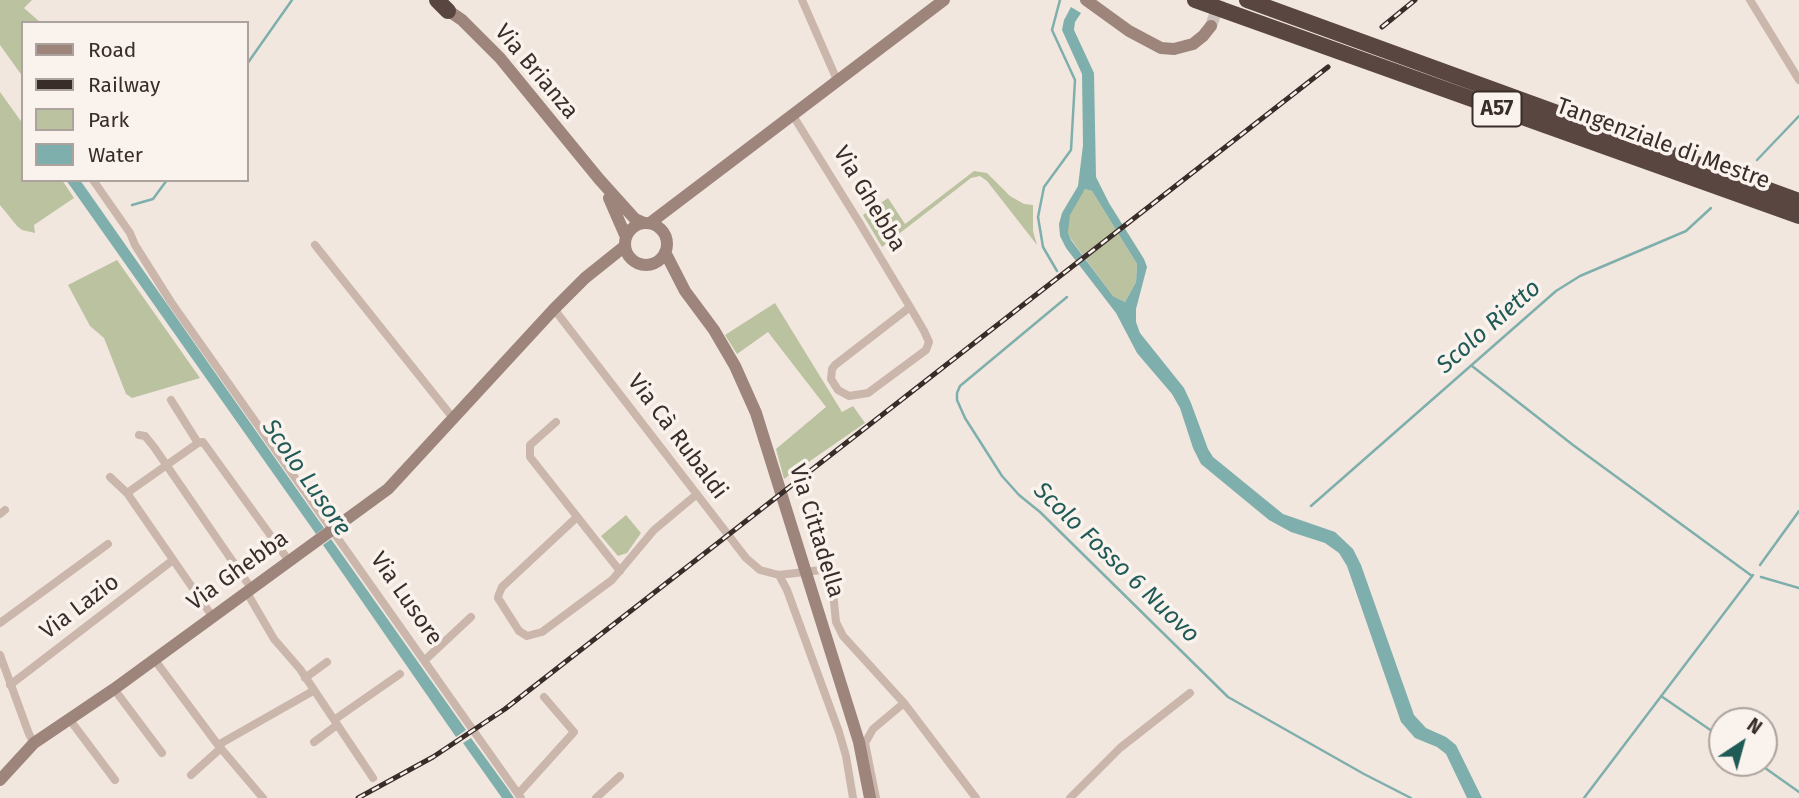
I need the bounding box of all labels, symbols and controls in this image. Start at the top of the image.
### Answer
street label: Via Brianza [488,19,584,125]
legend [21,21,248,182]
text: Road [88,37,136,63]
text: Railway [88,72,160,98]
road number: A57 [1472,92,1522,126]
street label: Tangenziale di Mestre [1553,93,1773,195]
text: Park [88,107,129,133]
street label: Via Ghebba [827,141,911,257]
text: Water [88,142,143,168]
water label: Scolo Rietto [1431,274,1547,380]
street label: Via Cà Rubaldi [621,369,733,505]
water label: Scolo Lusore [255,414,357,542]
street label: Via Cittadella [783,461,849,601]
water label: Scolo Fosso 6 Nuovo [1027,476,1205,650]
street label: Via Ghebba [182,525,294,617]
street label: Via Lusore [364,547,448,651]
street label: Via Lazio [35,568,125,646]
north arrow [1708,707,1778,777]
text: N [1743,713,1766,739]

